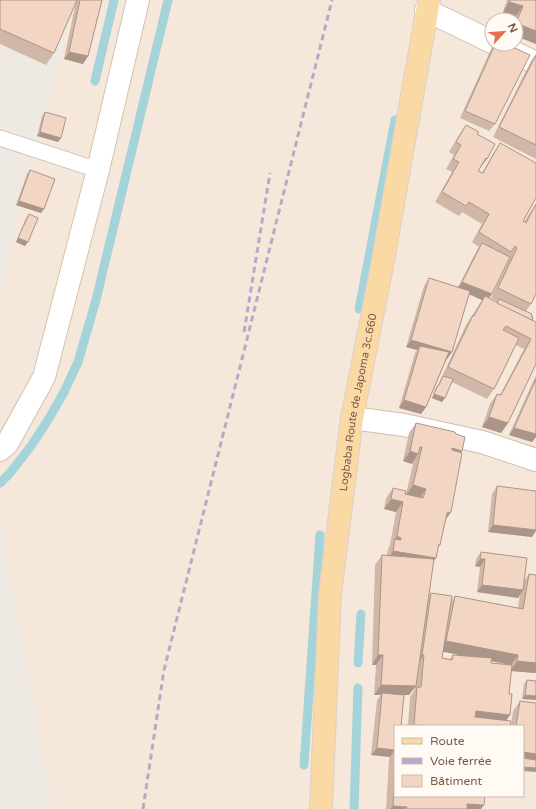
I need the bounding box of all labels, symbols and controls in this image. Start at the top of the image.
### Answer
north arrow [484,12,524,52]
text: N [505,21,520,35]
street label: Logbaba Route de Japoma 3c.660 [337,312,380,492]
legend [394,725,524,797]
text: Route [430,734,465,748]
text: Voie ferrée [430,754,492,768]
text: Bâtiment [430,774,482,788]

